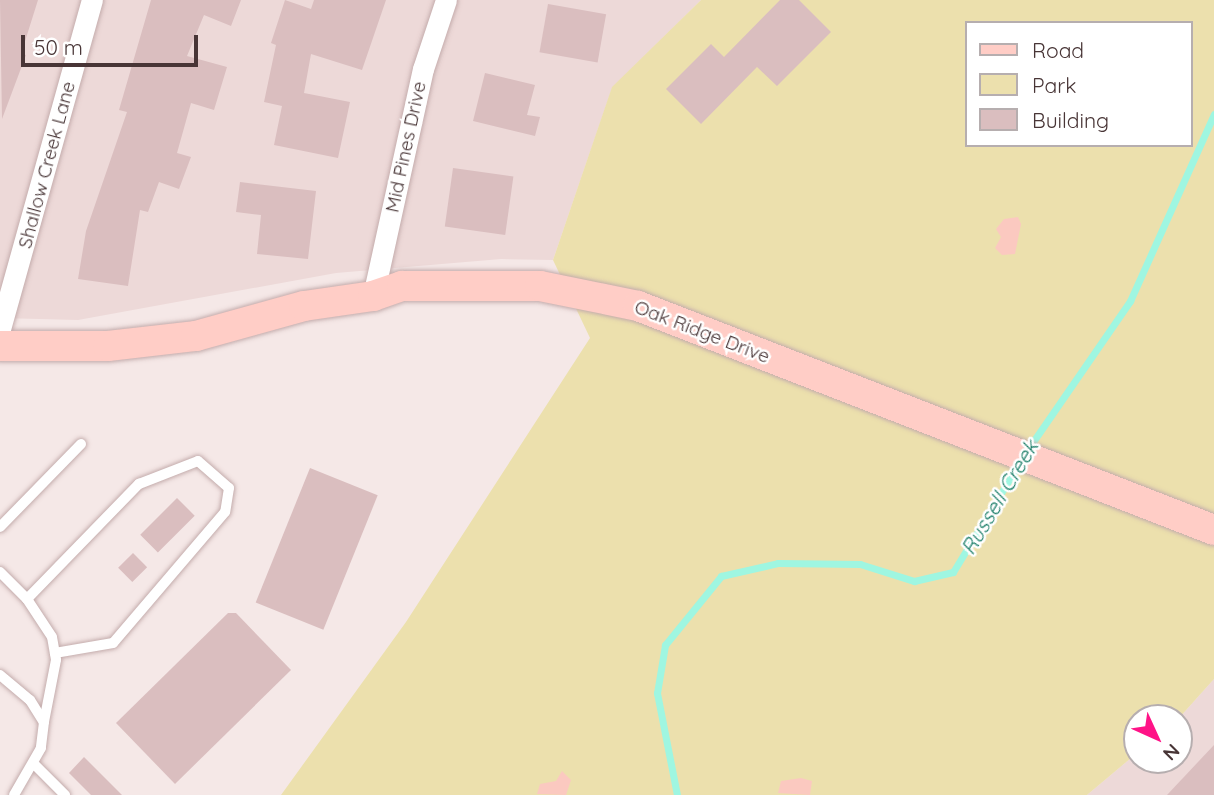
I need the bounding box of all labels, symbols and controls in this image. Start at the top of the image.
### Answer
scale bar [24,21,201,65]
legend [965,21,1193,147]
text: 50 m [34,34,83,60]
text: Road [1032,37,1084,63]
text: Park [1032,72,1076,98]
street label: Shallow Creek Lane [14,79,80,251]
street label: Mid Pines Drive [381,79,431,215]
text: Building [1032,107,1109,133]
street label: Oak Ridge Drive [631,296,773,368]
water label: Russell Creek [955,435,1043,559]
north arrow [1123,704,1193,774]
text: N [1158,739,1185,766]

